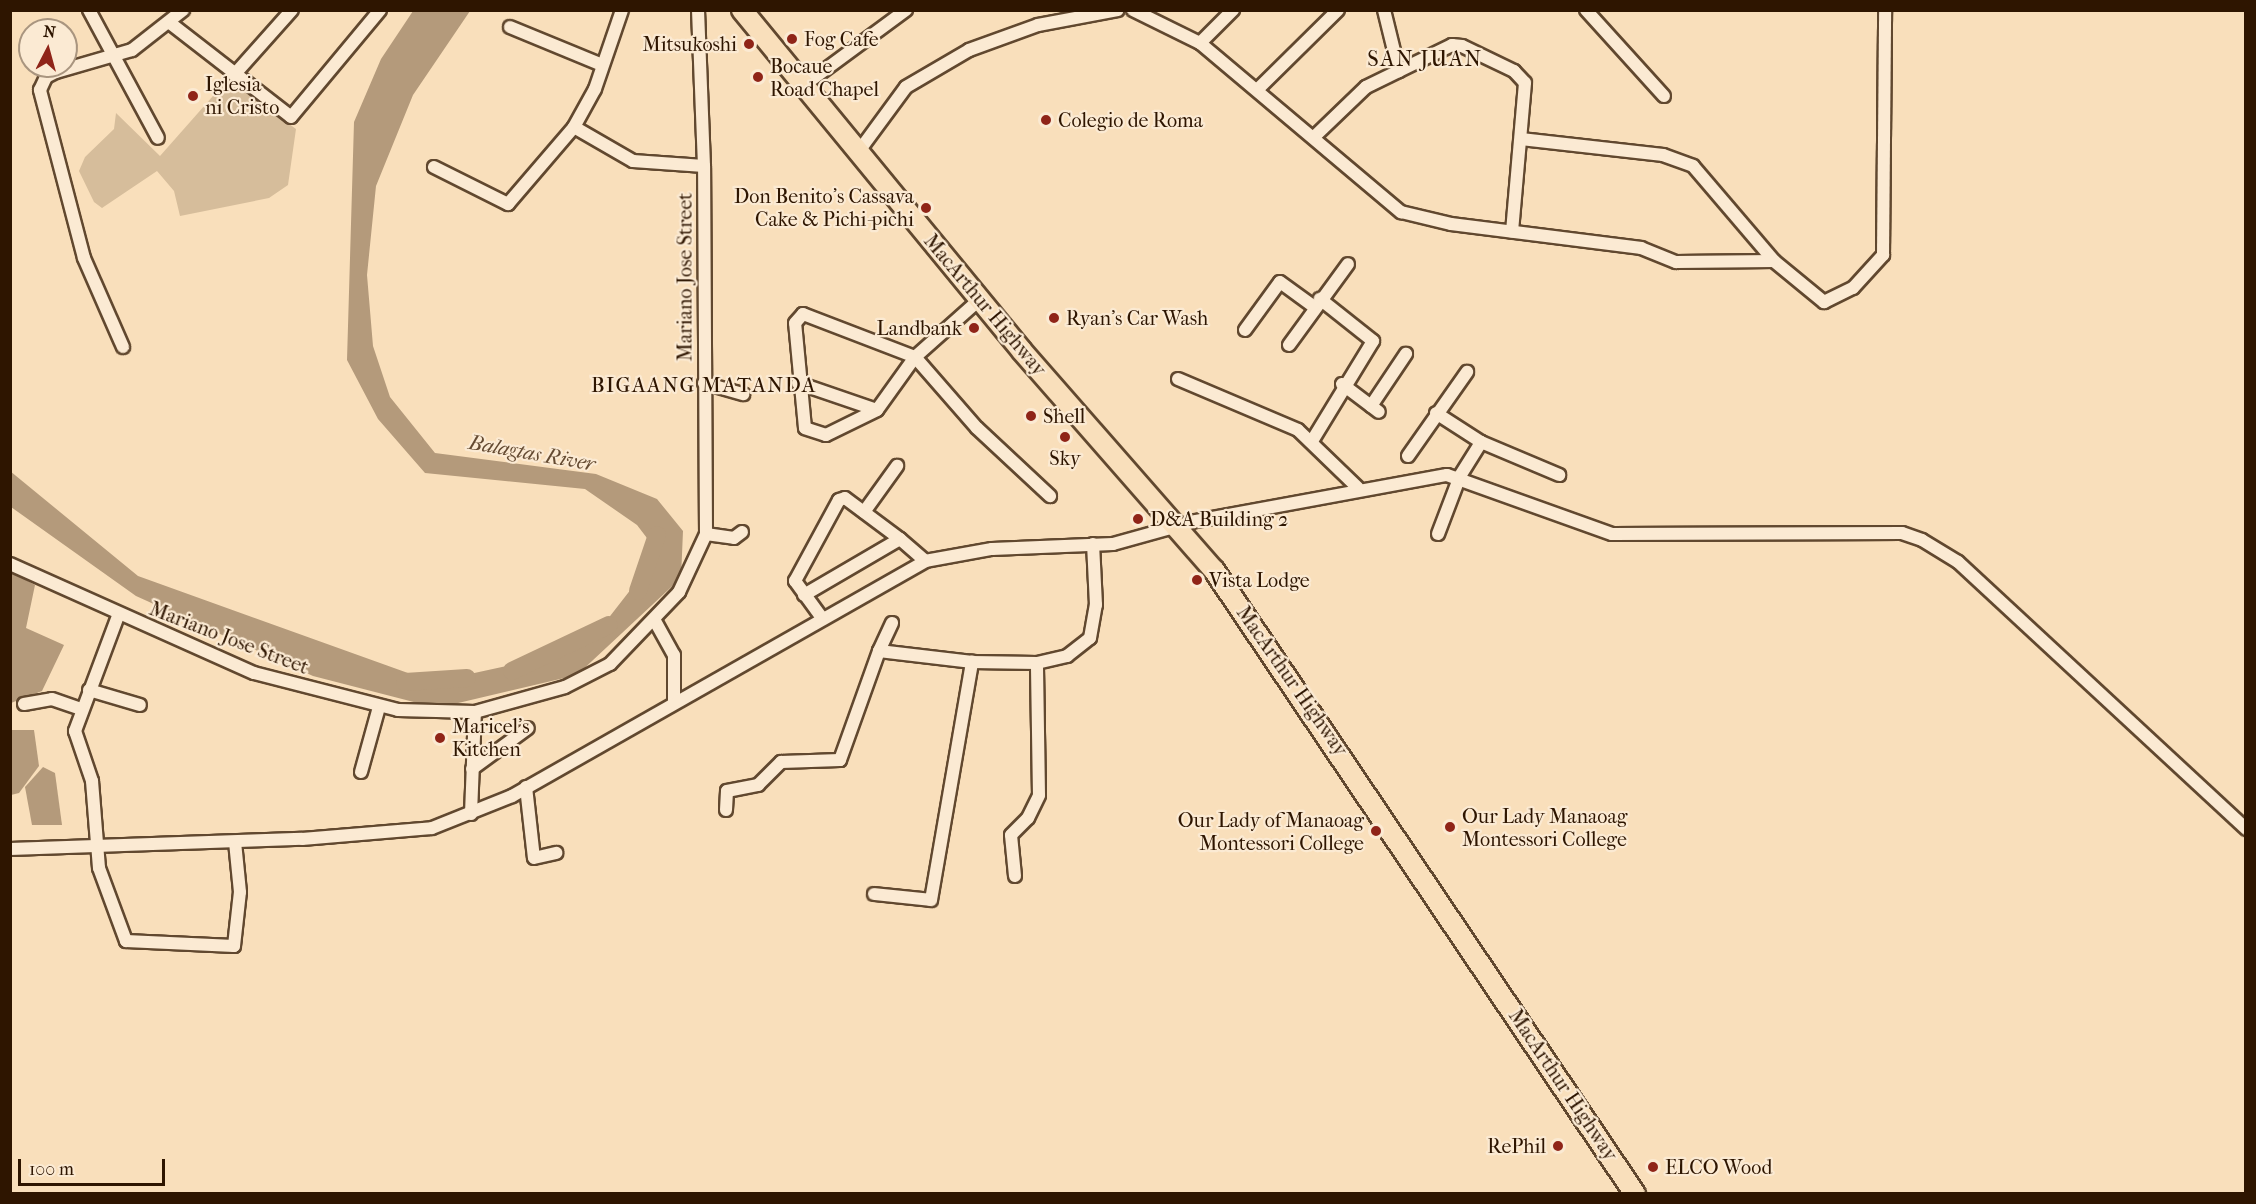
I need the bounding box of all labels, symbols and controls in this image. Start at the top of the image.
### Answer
north arrow [18,18,78,78]
text: N [43,22,57,42]
place label: Fog Cafe [804,27,879,51]
place label: Mitsukoshi [643,32,737,56]
marker: Fog Cafe [785,32,799,46]
marker: Mitsukoshi [742,37,756,51]
district label: SAN JUAN [1367,47,1483,73]
place label: Bocaue Road Chapel [770,54,879,101]
marker: Bocaue Road Chapel [751,70,765,84]
place label: Iglesia ni Cristo [205,72,279,119]
marker: Iglesia ni Cristo [186,89,200,103]
place label: Colegio de Roma [1058,108,1203,132]
marker: Colegio de Roma [1039,113,1053,127]
place label: Don Benito's Cassava Cake & Pichi-pichi [734,184,914,231]
street label: Mariano Jose Street [673,193,697,361]
marker: Don Benito's Cassava Cake & Pichi-pichi [919,201,933,215]
street label: MacArthur Highway [919,229,1051,381]
place label: Ryan’s Car Wash [1066,306,1208,330]
marker: Ryan’s Car Wash [1047,311,1061,325]
place label: Landbank [877,316,962,340]
marker: Landbank [967,321,981,335]
district label: BIGAANG MATANDA [591,372,817,398]
place label: Shell [1043,404,1085,428]
marker: Shell [1024,409,1038,423]
water label: Balagtas River [467,429,597,477]
marker: Sky [1058,430,1072,444]
place label: Sky [1049,446,1081,470]
place label: D&A Building 2 [1150,507,1288,531]
marker: D&A Building 2 [1131,512,1145,526]
place label: Vista Lodge [1209,568,1310,592]
marker: Vista Lodge [1190,573,1204,587]
street label: Mariano Jose Street [146,597,312,679]
street label: MacArthur Highway [1231,601,1353,761]
place label: Maricel's Kitchen [452,714,530,761]
marker: Maricel's Kitchen [433,731,447,745]
place label: Our Lady Manaoag Montessori College [1462,804,1627,851]
place label: Our Lady of Manaoag Montessori College [1178,808,1364,855]
marker: Our Lady Manaoag Montessori College [1443,820,1457,834]
marker: Our Lady of Manaoag Montessori College [1369,824,1383,838]
street label: MacArthur Highway [1503,1005,1623,1165]
place label: RePhil [1487,1134,1546,1158]
marker: RePhil [1551,1139,1565,1153]
scale bar [21,1147,168,1185]
place label: ELCO Wood [1665,1155,1772,1179]
text: 100 m [29,1159,74,1180]
marker: ELCO Wood [1646,1160,1660,1174]

